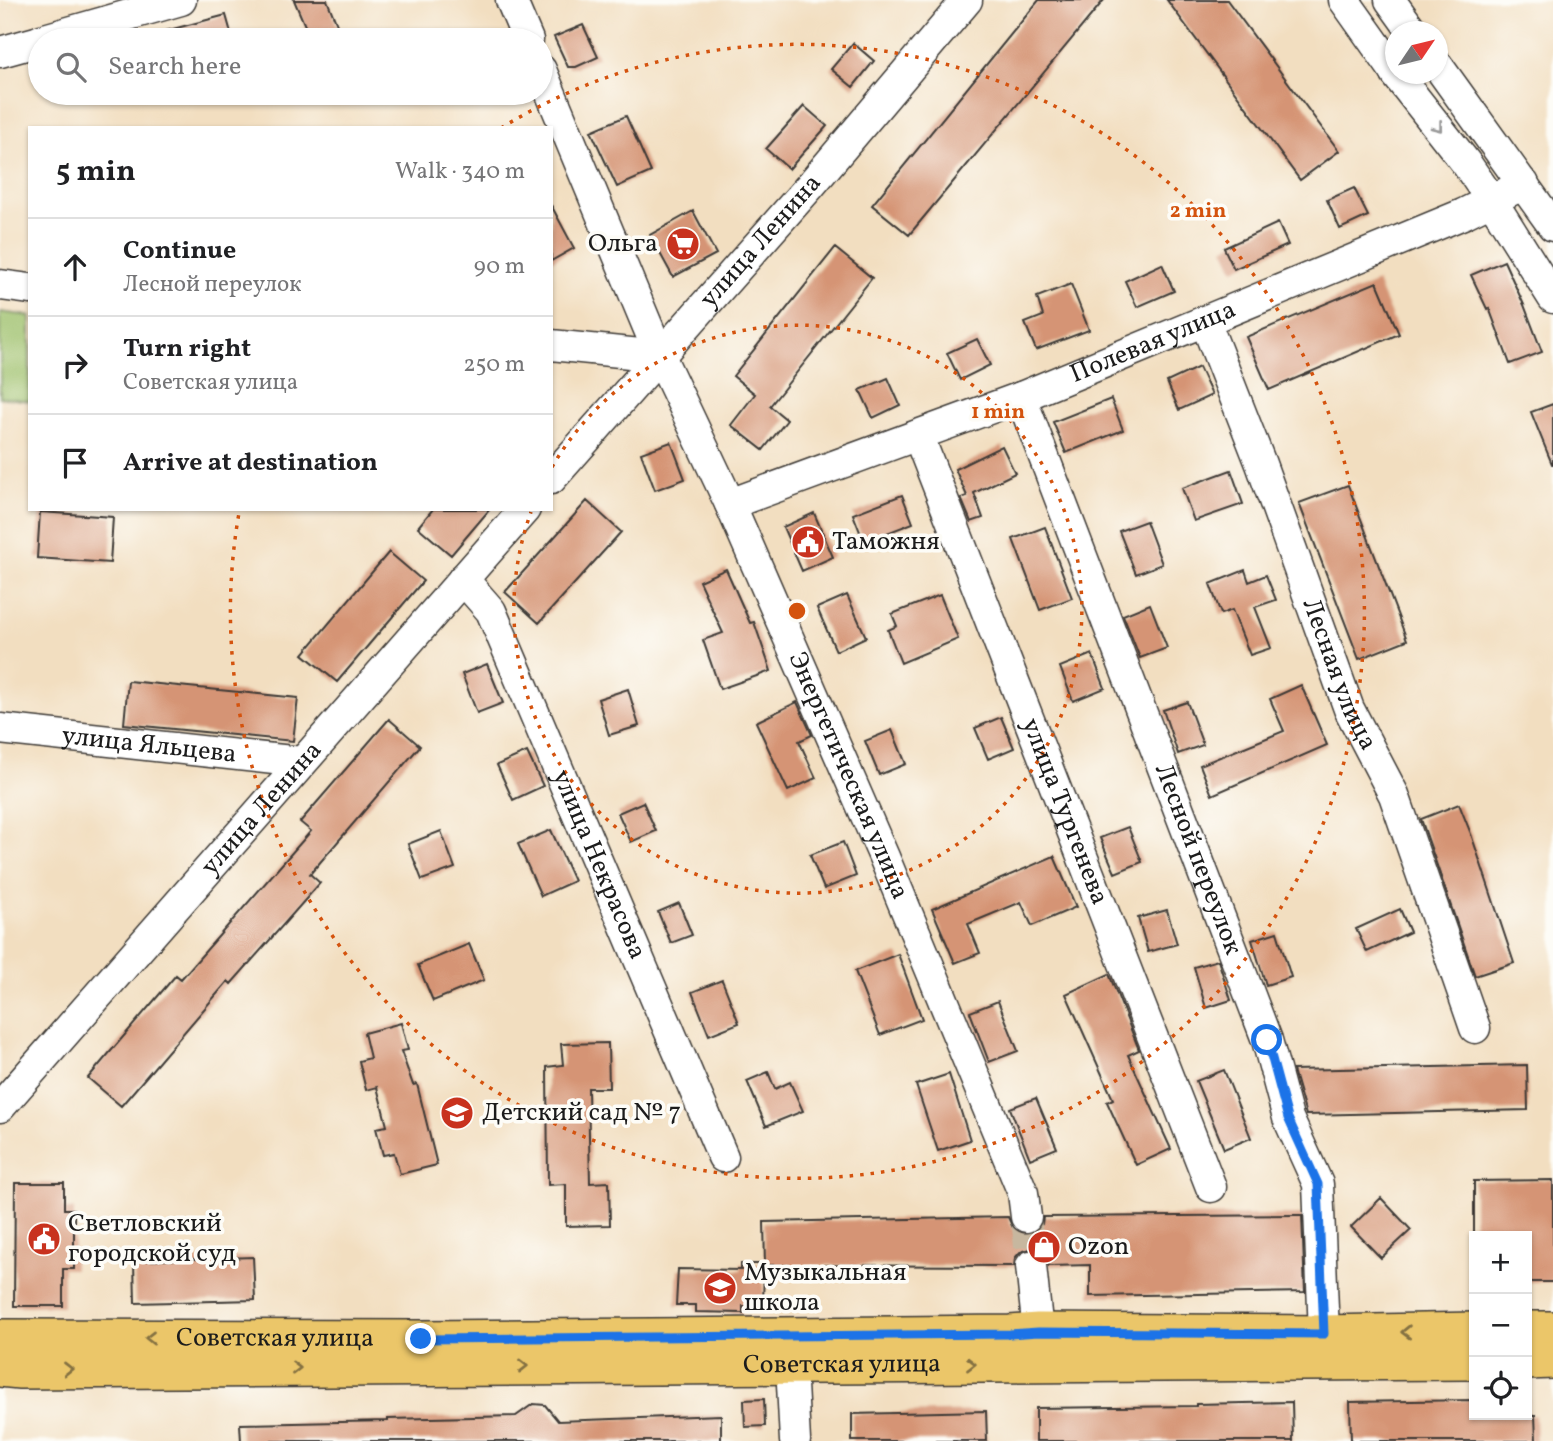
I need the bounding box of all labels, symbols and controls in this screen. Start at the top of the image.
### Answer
north arrow [1385,21,1448,84]
search box [28,28,553,105]
icon: search [52,48,90,86]
text: Search here [108,49,241,85]
one-way arrow [1429,120,1442,132]
text: 5 min [56,151,136,193]
text: Walk · 340 m [395,156,525,188]
street label: улица Ленина [692,167,830,316]
text: 2 min [1170,197,1226,226]
supermarket icon: Ольга [664,225,702,263]
place label: Ольга [588,226,658,262]
text: Continue [123,233,236,269]
icon: ahead [56,248,94,286]
text: 90 m [474,251,525,283]
text: Лесной переулок [123,269,302,301]
street label: Полевая улица [1065,292,1241,393]
text: Turn right [123,331,251,367]
icon: right [56,346,94,384]
text: 250 m [463,349,525,381]
text: Советская улица [123,367,298,399]
text: 1 min [971,398,1025,427]
icon: arrive [56,444,94,482]
text: Arrive at destination [123,445,378,481]
public building icon: Таможня [789,523,827,561]
place label: Таможня [832,524,940,560]
street label: Лесная улица [1293,594,1386,757]
centre of rings [785,599,809,623]
street label: Энергетическая улица [779,647,918,905]
street label: улица Тургенева [1012,713,1117,910]
street label: улица Яльцева [60,718,238,773]
street label: улица Ленина [193,734,331,884]
street label: Лесной переулок [1145,759,1251,960]
street label: улица Некрасова [542,764,655,965]
route start [1251,1024,1282,1055]
school or university icon: Детский сад № 7 [438,1094,476,1132]
place label: Детский сад № 7 [482,1095,681,1131]
place label: Светловский городской суд [68,1206,236,1272]
public building icon: Светловский городской суд [25,1220,63,1258]
shop icon: Ozon [1025,1228,1063,1266]
place label: Ozon [1068,1229,1129,1265]
map controls [1469,1231,1532,1420]
button: + [1469,1231,1532,1294]
place label: Музыкальная школа [744,1255,907,1321]
school or university icon: Музыкальная школа [701,1269,739,1307]
button: − [1469,1294,1532,1357]
street label: Советская улица [176,1320,374,1357]
route end [405,1323,436,1354]
one-way arrow [1400,1325,1411,1340]
one-way arrow [144,1330,154,1346]
street label: Советская улица [743,1346,941,1384]
one-way arrow [966,1356,977,1372]
button: locate [1469,1357,1532,1420]
one-way arrow [518,1358,529,1374]
one-way arrow [291,1360,301,1376]
one-way arrow [63,1361,74,1377]

